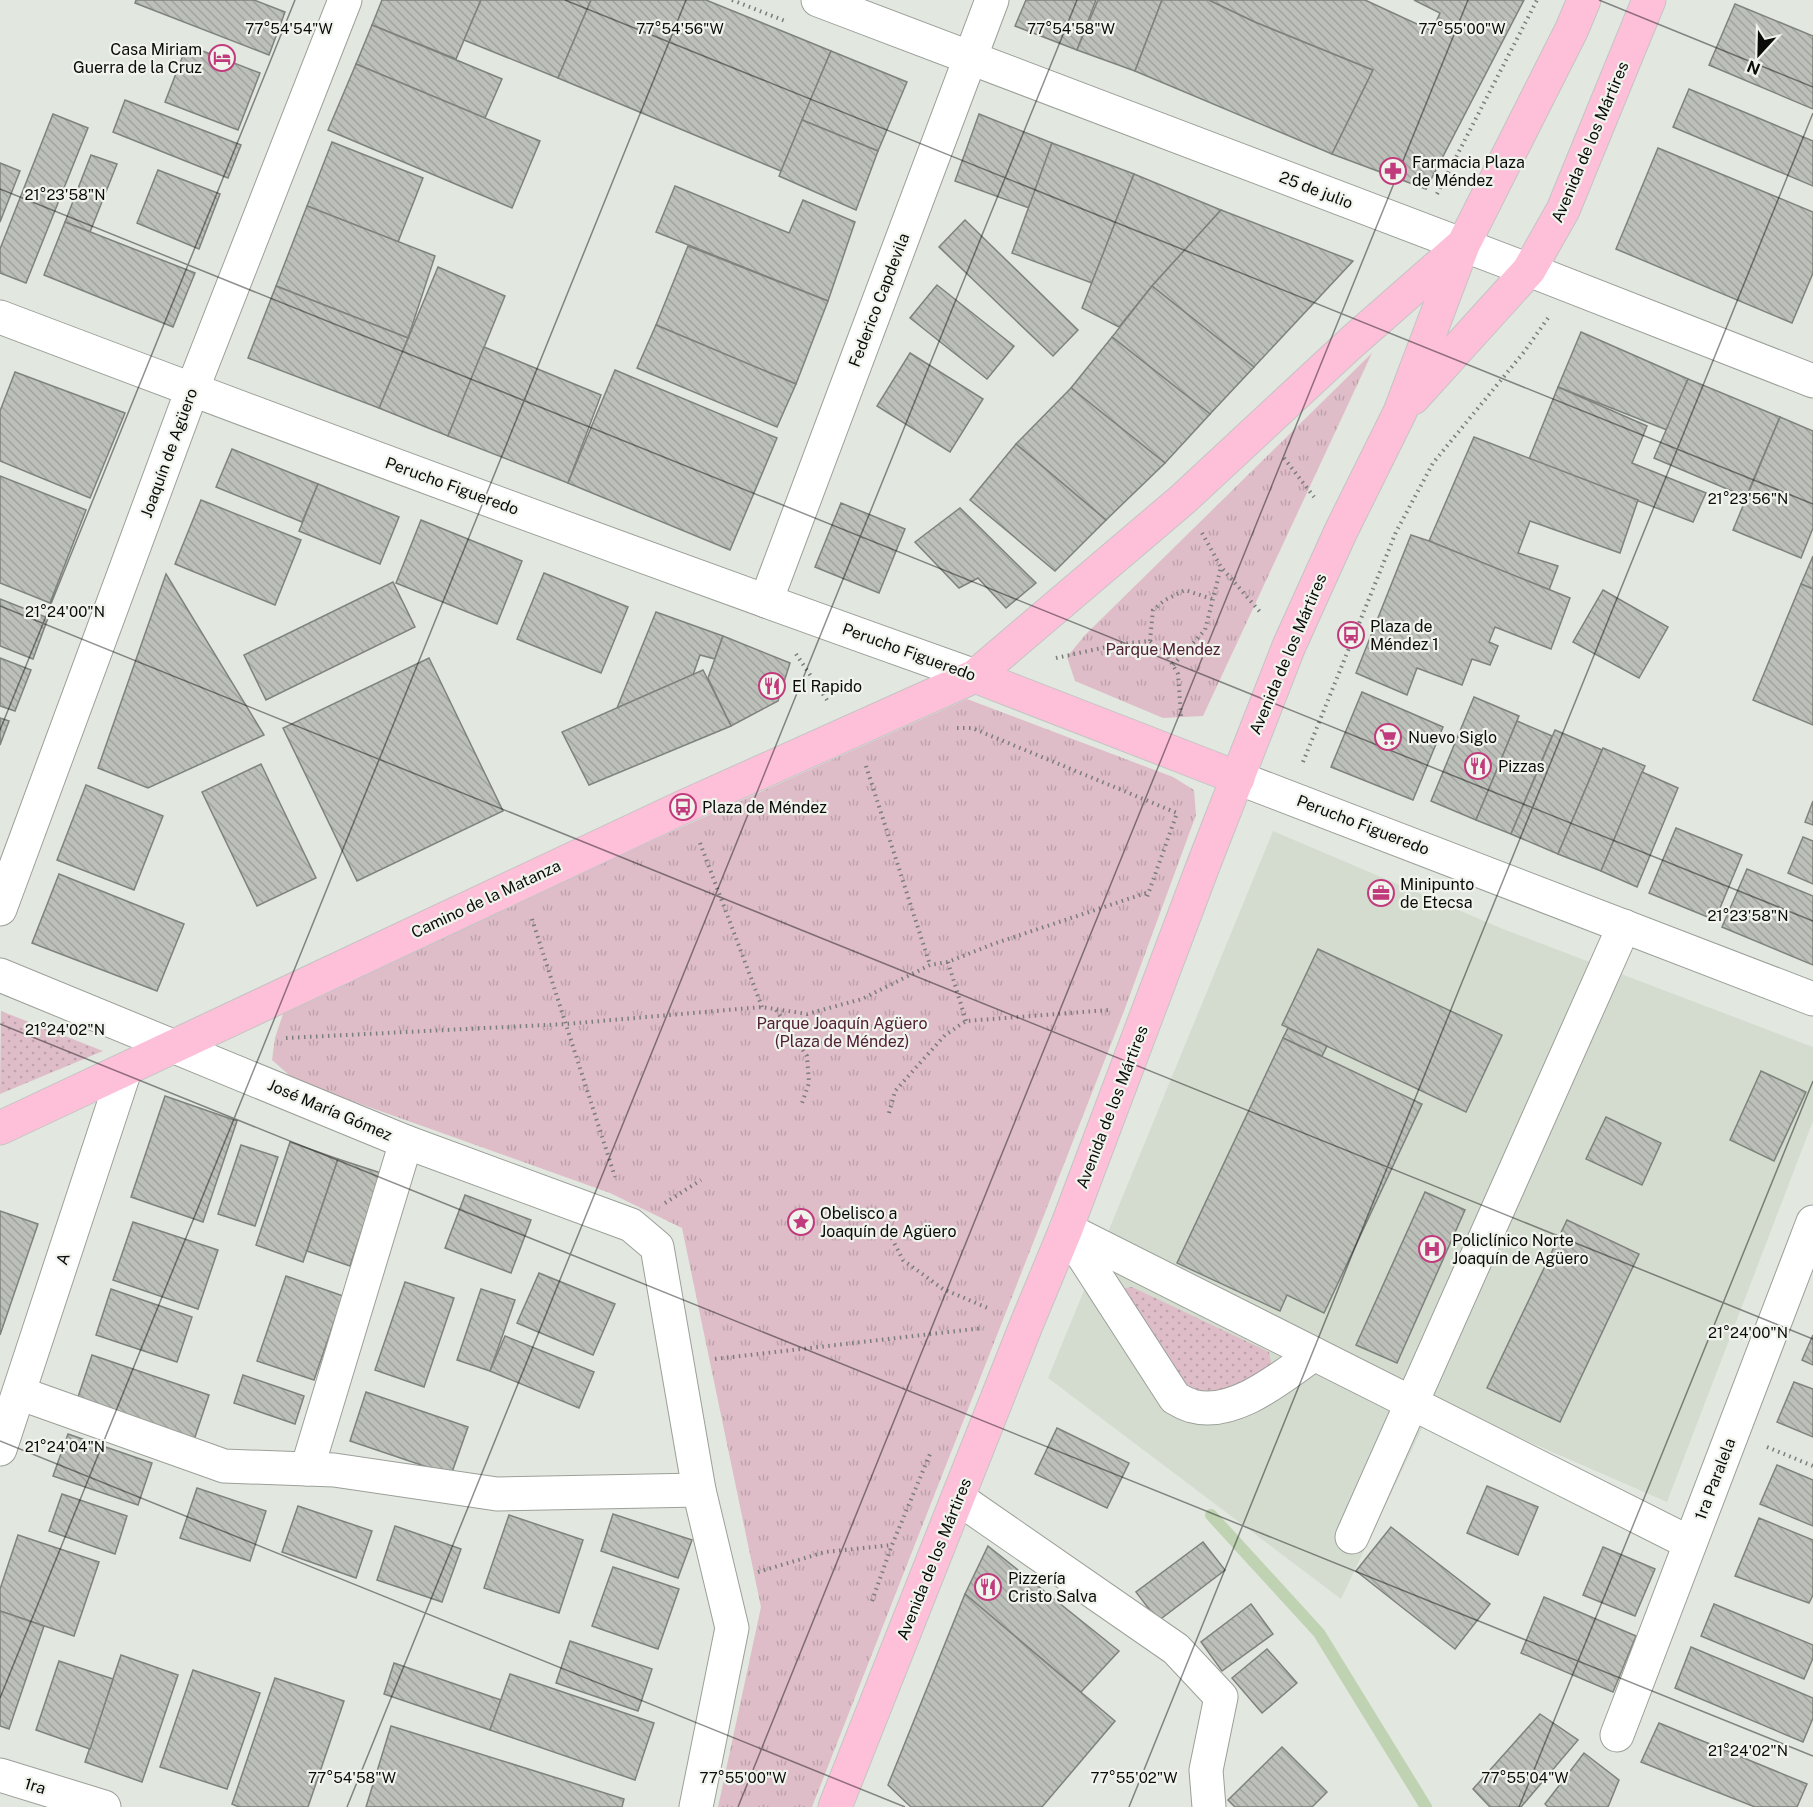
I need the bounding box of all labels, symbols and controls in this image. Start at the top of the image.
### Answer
text: 77°54'54"W [245,20,333,37]
text: 77°54'56"W [636,20,724,37]
text: 77°54'58"W [1027,20,1115,37]
text: 77°55'00"W [1418,20,1506,37]
north arrow [1729,24,1789,84]
place label: Casa Miriam Guerra de la Cruz [73,40,202,77]
hotel icon: Casa Miriam Guerra de la Cruz [207,43,237,73]
text: N [1744,56,1763,79]
street label: Avenida de los Mártires [1547,59,1633,225]
place label: Farmacia Plaza de Méndez [1412,153,1525,190]
pharmacy icon: Farmacia Plaza de Méndez [1378,156,1408,186]
street label: 25 de julio [1277,167,1355,213]
text: 21°23'58"N [24,186,106,203]
street label: Federico Capdevila [845,230,913,370]
street label: Joaquín de Agüero [137,386,201,520]
street label: Perucho Figueredo [383,453,521,519]
text: 21°23'56"N [1708,490,1788,507]
street label: Avenida de los Mártires [1245,571,1331,737]
text: 21°24'00"N [25,603,105,620]
place label: Plaza de Méndez 1 [1370,617,1439,654]
street label: Perucho Figueredo [840,619,978,685]
bus stop icon: Plaza de Méndez 1 [1336,620,1366,650]
park label: Parque Mendez [1105,640,1221,659]
restaurant icon: El Rapido [757,671,787,701]
place label: El Rapido [792,677,862,696]
supermarket icon: Nuevo Siglo [1373,722,1403,752]
place label: Nuevo Siglo [1408,728,1497,747]
restaurant icon: Pizzas [1463,751,1493,781]
place label: Pizzas [1498,757,1545,776]
street label: Perucho Figueredo [1294,791,1432,859]
bus stop icon: Plaza de Méndez [668,792,698,822]
place label: Plaza de Méndez [702,798,827,817]
street label: Camino de la Matanza [408,856,564,942]
place label: Minipunto de Etecsa [1400,875,1474,912]
office icon: Minipunto de Etecsa [1366,878,1396,908]
text: 21°23'58"N [1707,907,1789,924]
park label: Parque Joaquín Agüero (Plaza de Méndez) [756,1014,928,1051]
text: 21°24'02"N [25,1021,105,1038]
street label: Avenida de los Mártires [1072,1023,1152,1191]
street label: José María Gómez [265,1075,395,1145]
place label: Obelisco a Joaquín de Agüero [820,1204,957,1241]
place icon: Obelisco a Joaquín de Agüero [786,1207,816,1237]
place label: Policlínico Norte Joaquín de Agüero [1452,1231,1589,1268]
hospital icon: Policlínico Norte Joaquín de Agüero [1417,1234,1447,1264]
street label: A [52,1251,74,1267]
text: 21°24'00"N [1708,1324,1788,1341]
street label: 1ra Paralela [1691,1435,1739,1523]
text: 21°24'04"N [25,1438,105,1455]
street label: Avenida de los Mártires [893,1475,975,1643]
place label: Pizzería Cristo Salva [1008,1569,1097,1606]
restaurant icon: Pizzería Cristo Salva [973,1572,1003,1602]
text: 21°24'02"N [1708,1742,1788,1759]
text: 77°54'58"W [308,1769,396,1786]
text: 77°55'00"W [699,1769,787,1786]
text: 77°55'02"W [1091,1769,1177,1786]
text: 77°55'04"W [1481,1769,1569,1786]
street label: 1ra [22,1774,48,1798]

